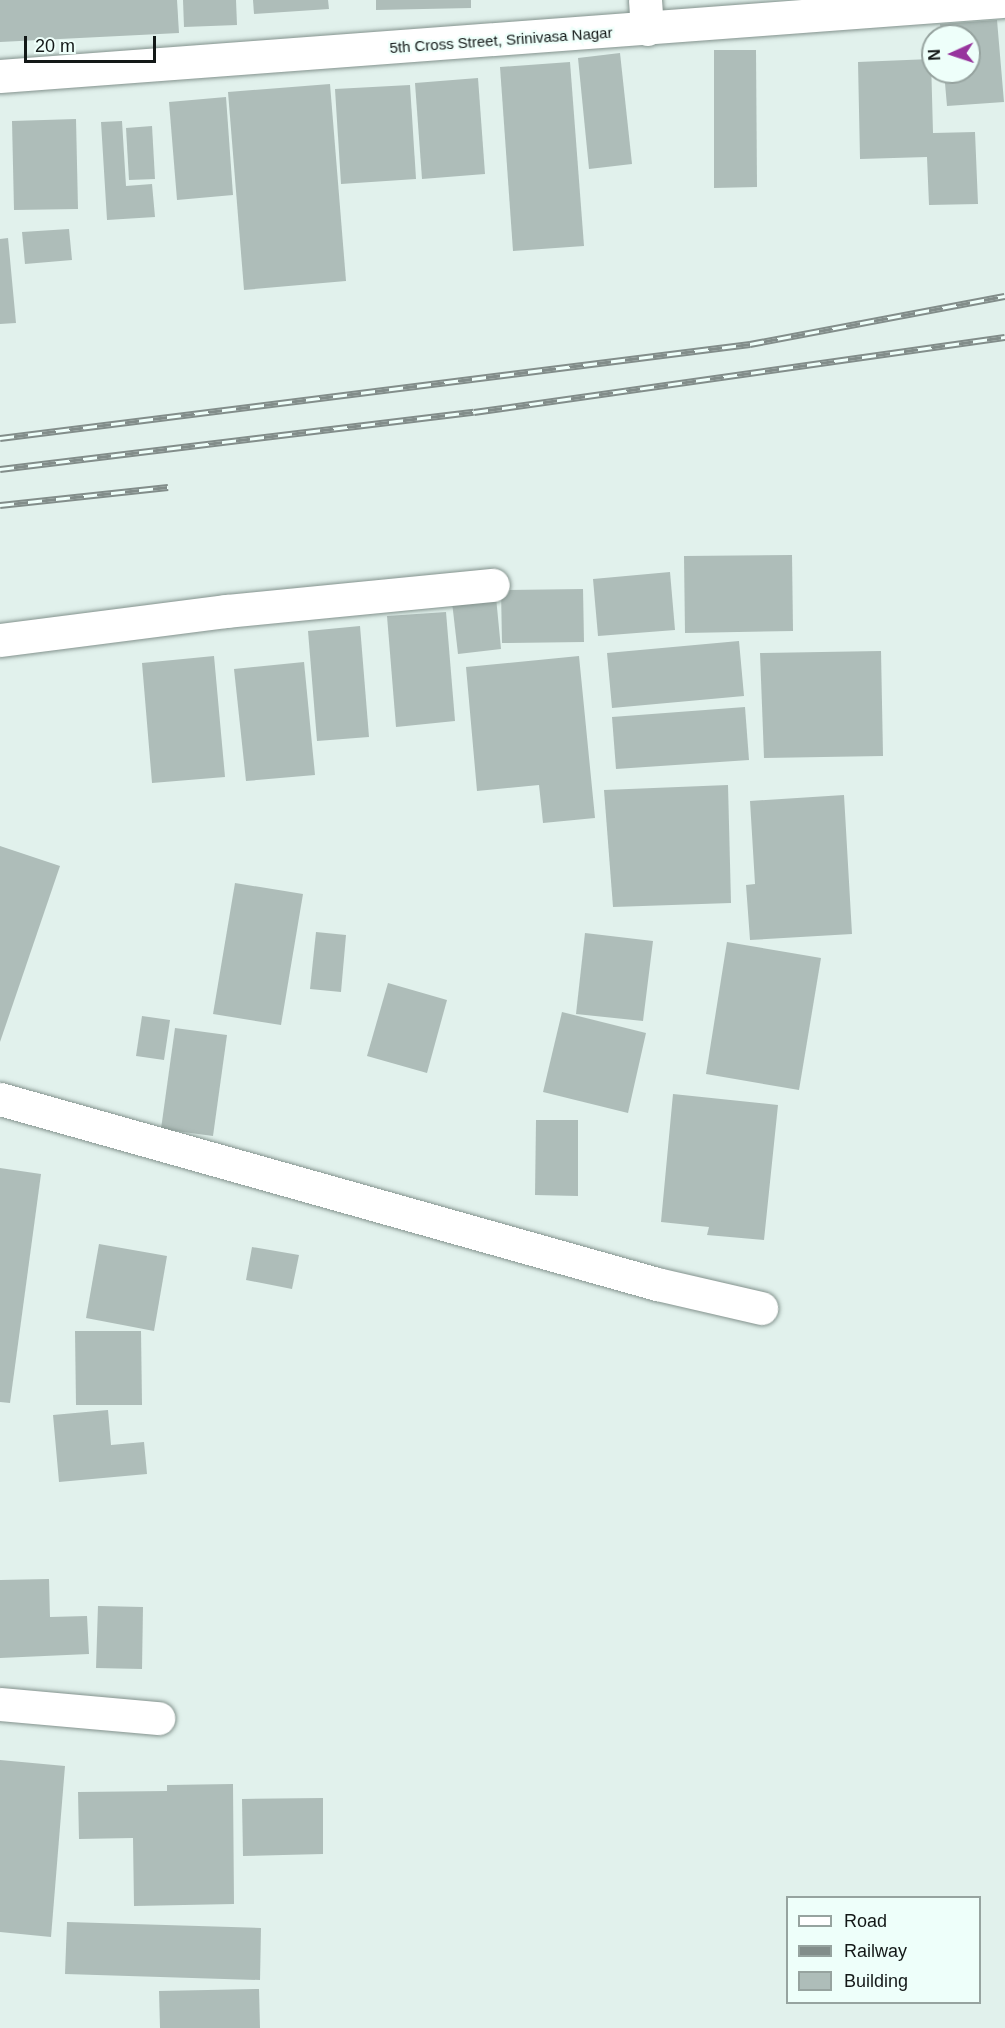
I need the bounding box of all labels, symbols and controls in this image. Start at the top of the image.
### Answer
street label: 5th Cross Street, Srinivasa Nagar [389,23,613,57]
scale bar [27,24,159,62]
north arrow [921,24,981,84]
text: 20 m [35,36,75,56]
text: N [926,49,943,61]
legend [786,1896,981,2004]
text: Road [844,1911,887,1931]
text: Railway [844,1941,907,1961]
text: Building [844,1971,908,1991]

